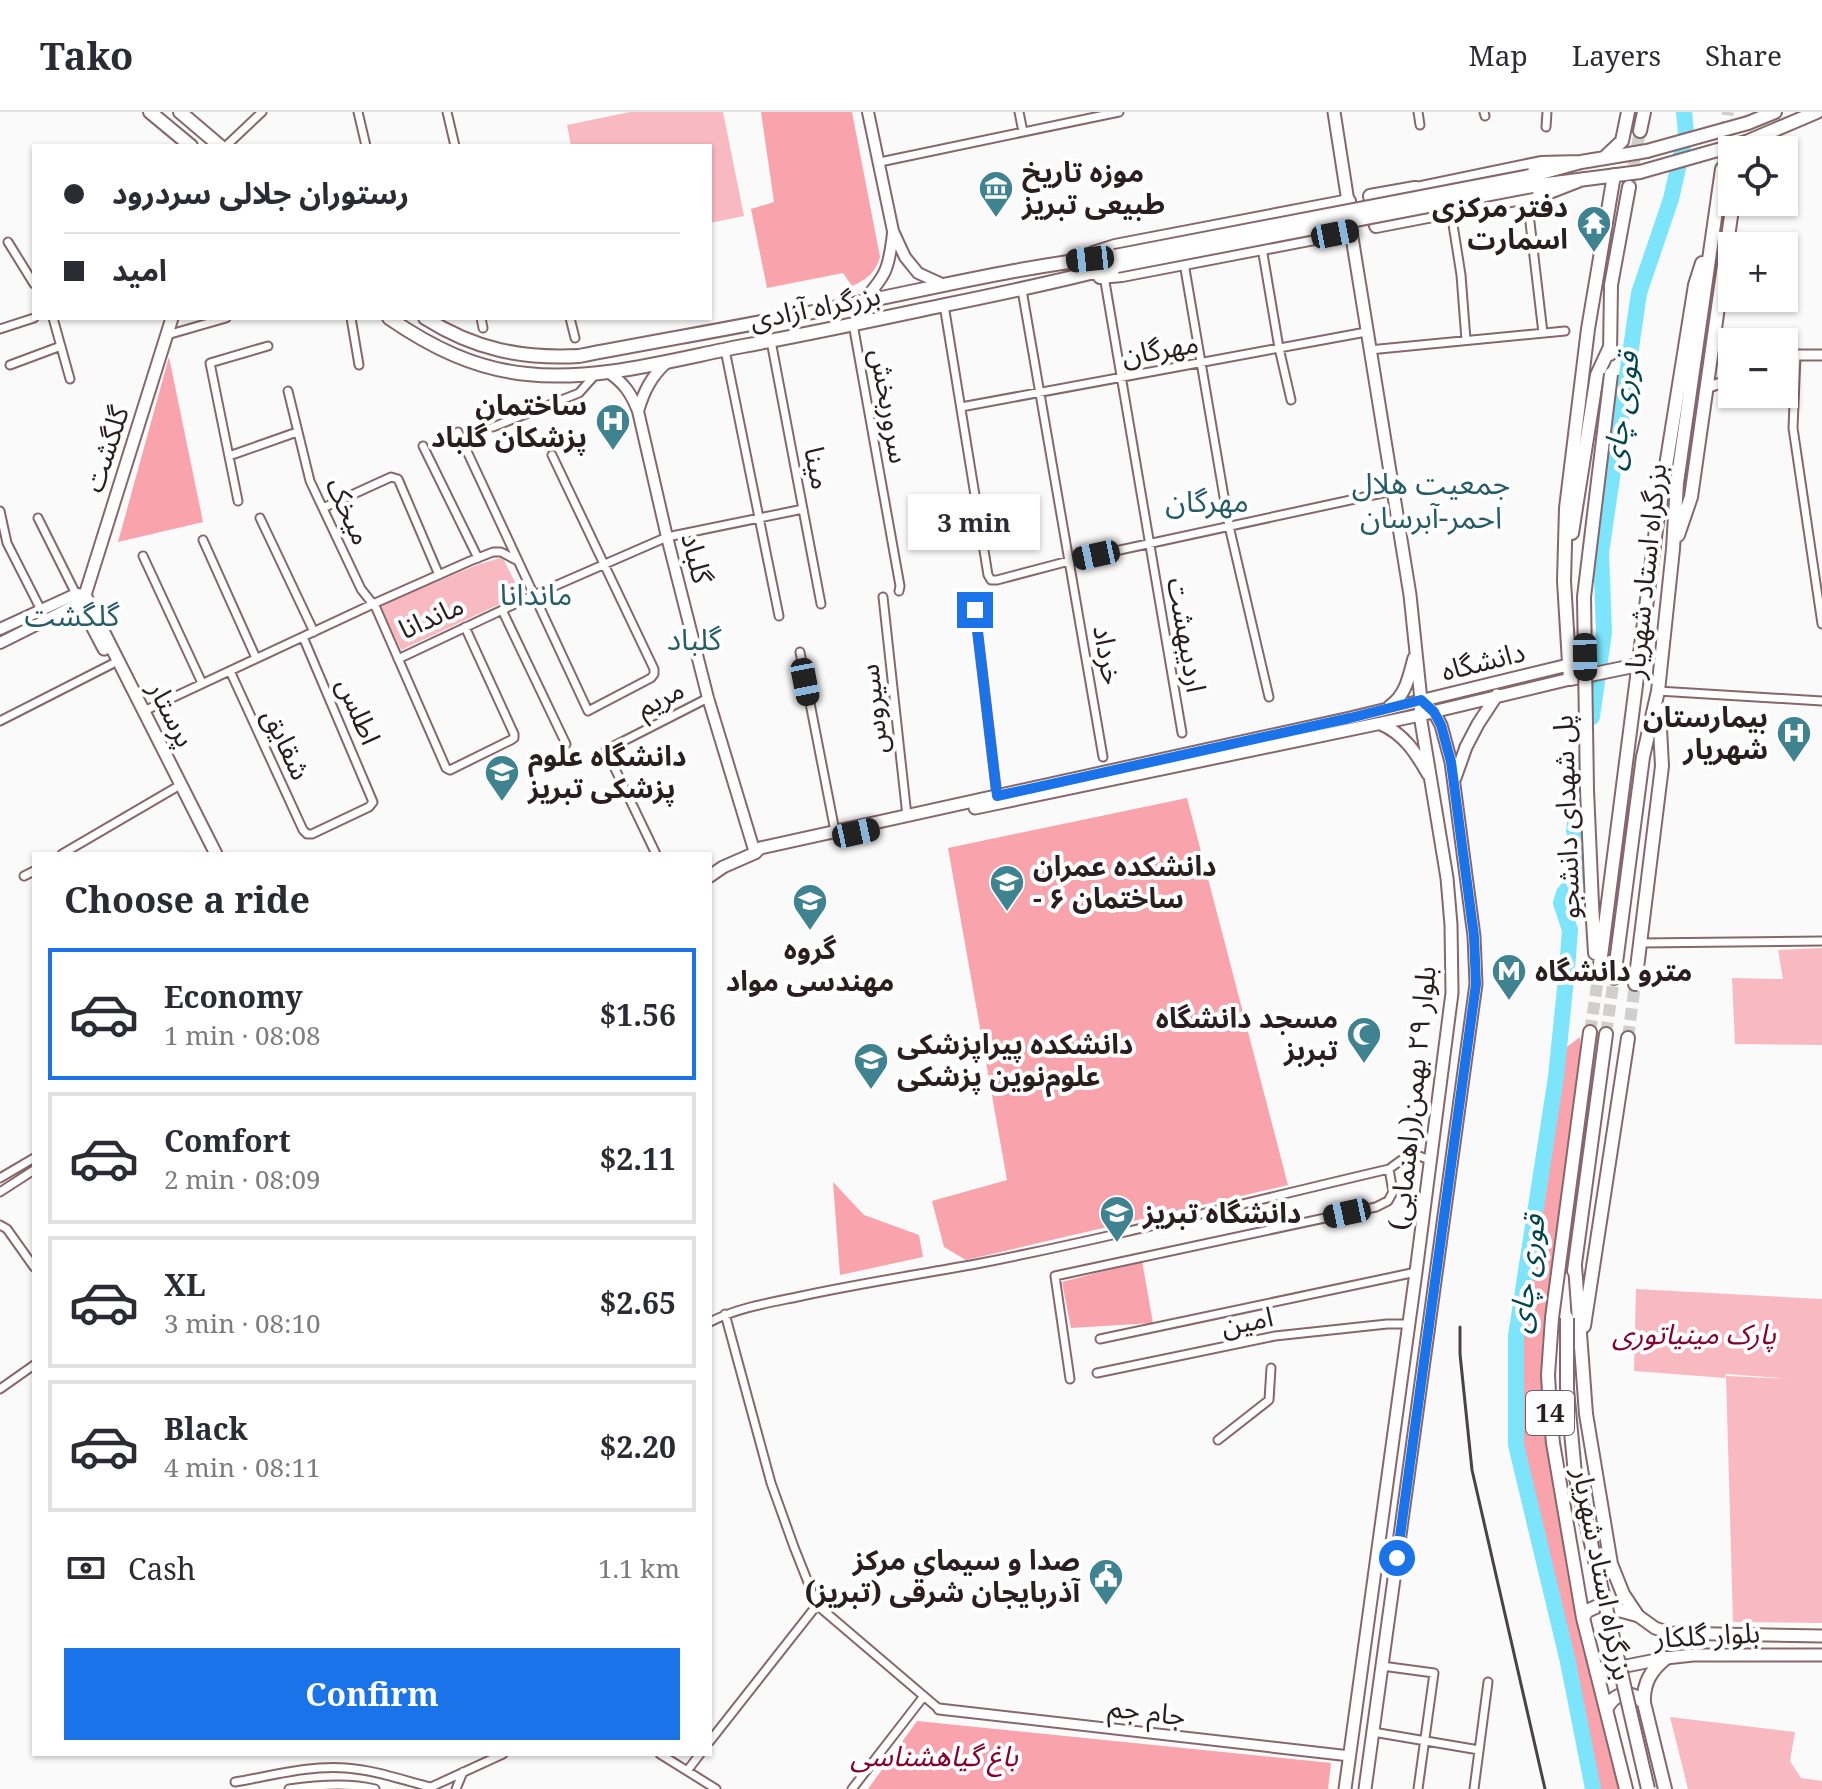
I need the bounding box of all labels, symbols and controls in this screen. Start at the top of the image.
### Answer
text: Tako [40,29,133,81]
text: Map [1469,36,1528,74]
text: Layers [1572,36,1661,74]
text: Share [1705,36,1782,74]
map controls [1718,136,1798,408]
button: locate [1718,136,1798,216]
place label: موزه تاریخ طبیعی تبریز [1021,152,1165,222]
museum icon: موزه تاریخ طبیعی تبریز [977,169,1015,219]
text: رستوران جلالی سردرود [112,172,409,213]
place label: دفتر مرکزی اسمارت [1432,187,1568,257]
temple icon: دفتر مرکزی اسمارت [1575,204,1613,254]
car [1309,218,1361,250]
button: + [1718,232,1798,312]
car [1065,245,1115,273]
text: امید [112,249,167,290]
street label: بزرگراه آزادی [746,275,883,337]
street label: مهرگان [1118,323,1201,373]
button: − [1718,328,1798,408]
street label: سروربخش [862,345,920,466]
water label: قوری چای [1591,347,1648,472]
place label: ساختمان پزشکان گلباد [431,385,587,456]
street label: گلگشت [73,400,137,497]
hospital icon: ساختمان پزشکان گلباد [594,402,632,452]
street label: مینا [796,443,842,492]
street label: بزرگراه استاد شهریار [1614,461,1674,681]
district label: جمعیت هلال احمر-آبرسان [1352,462,1510,537]
street label: میخک [318,471,382,550]
district label: مهرگان [1165,480,1249,521]
callout: 3 min [909,494,1041,550]
text: 3 min [937,504,1011,540]
street label: گلباد [673,528,723,588]
car [1070,538,1122,572]
district label: ماندانا [500,573,572,614]
street label: اردیبهشت [1159,574,1217,695]
street label: ماندانا [392,585,469,647]
route end [957,592,993,628]
district label: گلگشت [25,594,120,635]
district label: گلباد [667,618,722,659]
street label: خرداد [1085,622,1133,688]
street label: دانشگاه [1437,631,1529,689]
car [1573,633,1597,681]
car [789,656,821,708]
street label: سیروس [848,662,896,756]
street label: مریم [629,669,692,729]
street label: اطلس [329,671,391,750]
street label: پرستار [140,673,206,753]
place label: بیمارستان شهریار [1643,697,1768,767]
street label: شقایق [255,702,321,786]
street label: پل شهدای دانشجو [1542,714,1588,920]
hospital icon: بیمارستان شهریار [1775,714,1813,764]
place label: دانشگاه علوم پزشکی تبریز [527,736,686,807]
school or university icon: دانشگاه علوم پزشکی تبریز [483,753,521,803]
car [830,816,882,850]
place label: دانشکده عمران - ساختمان ۶ [1033,846,1217,916]
school or university icon: دانشکده عمران - ساختمان ۶ [988,863,1026,913]
text: Choose a ride [64,875,310,924]
school or university icon: گروه مهندسی مواد [791,882,829,932]
place label: گروه مهندسی مواد [726,929,894,999]
place label: مترو دانشگاه [1535,951,1692,989]
metro station icon: مترو دانشگاه [1490,952,1528,1002]
street label: بلوار ٢٩ بهمن(راهنمایی) [1378,964,1444,1232]
text: Economy [164,976,303,1017]
icon: car [68,978,140,1050]
text: $1.56 [599,994,676,1035]
place label: مسجد دانشگاه تبربز [1156,998,1338,1068]
mosque icon: مسجد دانشگاه تبربز [1345,1015,1383,1065]
text: 1 min · 08:08 [164,1017,321,1053]
place label: دانشکده پیراپزشکی علوم‌نوین پزشکی [897,1024,1133,1098]
school or university icon: دانشکده پیراپزشکی علوم‌نوین پزشکی [852,1041,890,1091]
text: Comfort [164,1120,291,1161]
icon: car [68,1122,140,1194]
text: $2.11 [599,1138,676,1179]
text: 2 min · 08:09 [164,1161,321,1197]
place label: دانشگاه تبریز [1142,1193,1301,1231]
school or university icon: دانشگاه تبریز [1098,1194,1136,1244]
car [1321,1196,1373,1230]
water label: قوری چای [1497,1210,1554,1335]
text: XL [164,1264,206,1305]
icon: car [68,1266,140,1338]
text: $2.65 [599,1282,676,1323]
street label: امین [1218,1296,1276,1344]
text: 3 min · 08:10 [164,1305,321,1341]
park label: پارک مینیاتوری [1612,1314,1777,1353]
road number: 14 [1526,1391,1574,1435]
text: Black [164,1408,248,1449]
icon: car [68,1410,140,1482]
text: $2.20 [599,1426,676,1467]
text: 4 min · 08:11 [164,1449,321,1485]
street label: بزرگراه استاد شهریار [1565,1463,1643,1683]
place label: صدا و سیمای مرکز آذربایجان شرقی (تبریز) [804,1540,1081,1610]
route start [1379,1540,1415,1576]
icon: cash [64,1546,108,1590]
text: Cash [128,1548,196,1589]
text: 1.1 km [598,1550,680,1586]
public building icon: صدا و سیمای مرکز آذربایجان شرقی (تبریز) [1087,1557,1125,1607]
street label: بلوار گلکار [1652,1612,1761,1656]
button: Confirm [64,1648,680,1740]
street label: جام جم [1106,1686,1188,1738]
park label: باغ گیاهشناسی [850,1736,1018,1778]

